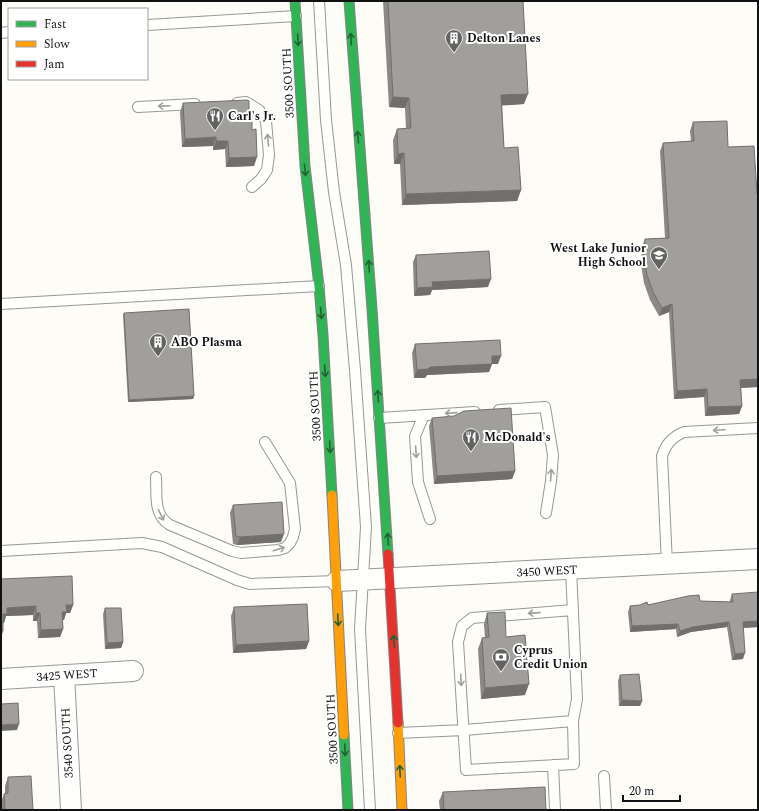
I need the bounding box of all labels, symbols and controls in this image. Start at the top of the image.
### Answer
legend [8,8,148,80]
text: Fast [44,15,66,34]
building icon: Delton Lanes [444,28,464,53]
place label: Delton Lanes [467,29,541,48]
one-way arrow [294,33,301,46]
one-way arrow [348,33,355,46]
text: Slow [44,35,70,54]
street label: 3500 SOUTH [277,47,300,119]
text: Jam [44,55,65,74]
one-way arrow [158,102,171,109]
restaurant icon: Carl's Jr. [205,106,225,131]
place label: Carl's Jr. [228,107,276,126]
one-way arrow [355,131,362,144]
one-way arrow [264,134,271,147]
one-way arrow [302,163,309,176]
place label: West Lake Junior High School [550,239,647,272]
school or university icon: West Lake Junior High School [649,245,669,270]
one-way arrow [365,260,372,273]
one-way arrow [317,306,325,319]
building icon: ABO Plasma [148,332,168,357]
place label: ABO Plasma [171,333,243,352]
one-way arrow [322,364,329,377]
street label: 3500 SOUTH [304,370,327,442]
one-way arrow [374,390,381,403]
one-way arrow [445,410,458,417]
one-way arrow [713,426,726,434]
restaurant icon: McDonald's [461,427,481,452]
place label: McDonald's [484,428,551,447]
one-way arrow [326,440,333,453]
one-way arrow [412,445,420,458]
one-way arrow [548,469,555,482]
one-way arrow [158,509,165,521]
one-way arrow [384,533,391,546]
one-way arrow [273,545,286,552]
street label: 3450 WEST [516,560,578,583]
one-way arrow [528,610,541,617]
one-way arrow [334,613,341,626]
one-way arrow [390,635,397,648]
place label: Cyprus Credit Union [514,641,588,674]
bank icon: Cyprus Credit Union [491,647,511,672]
street label: 3425 WEST [36,664,98,687]
one-way arrow [457,673,464,686]
street label: 3500 SOUTH [321,693,344,765]
street label: 3540 SOUTH [56,707,79,779]
one-way arrow [342,743,349,756]
one-way arrow [396,765,404,778]
scale bar [623,777,680,803]
text: 20 m [629,782,654,801]

